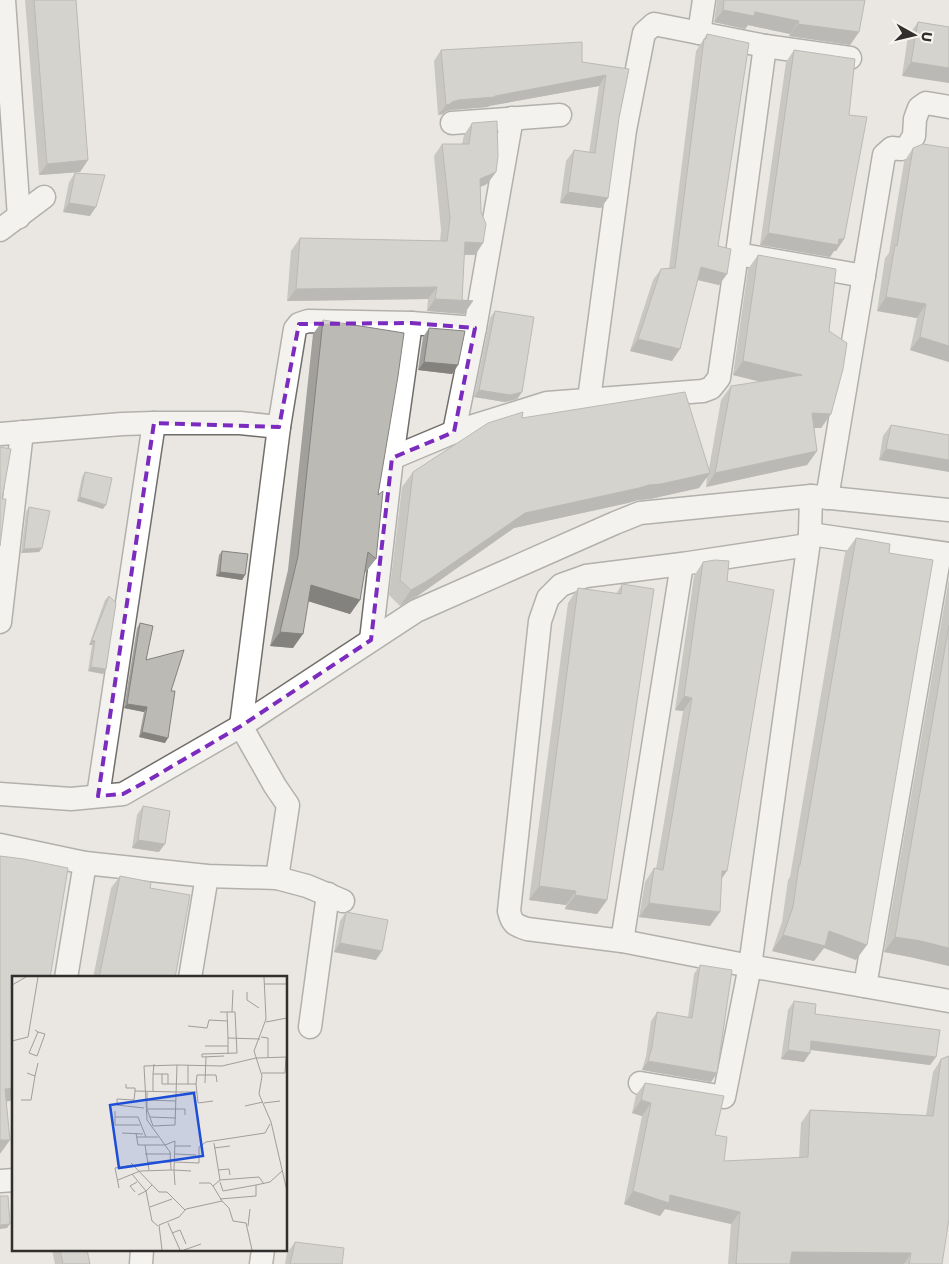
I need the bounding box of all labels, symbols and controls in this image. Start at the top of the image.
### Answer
north arrow [889,10,939,60]
text: U [916,31,937,43]
inset map [12,976,288,1252]

